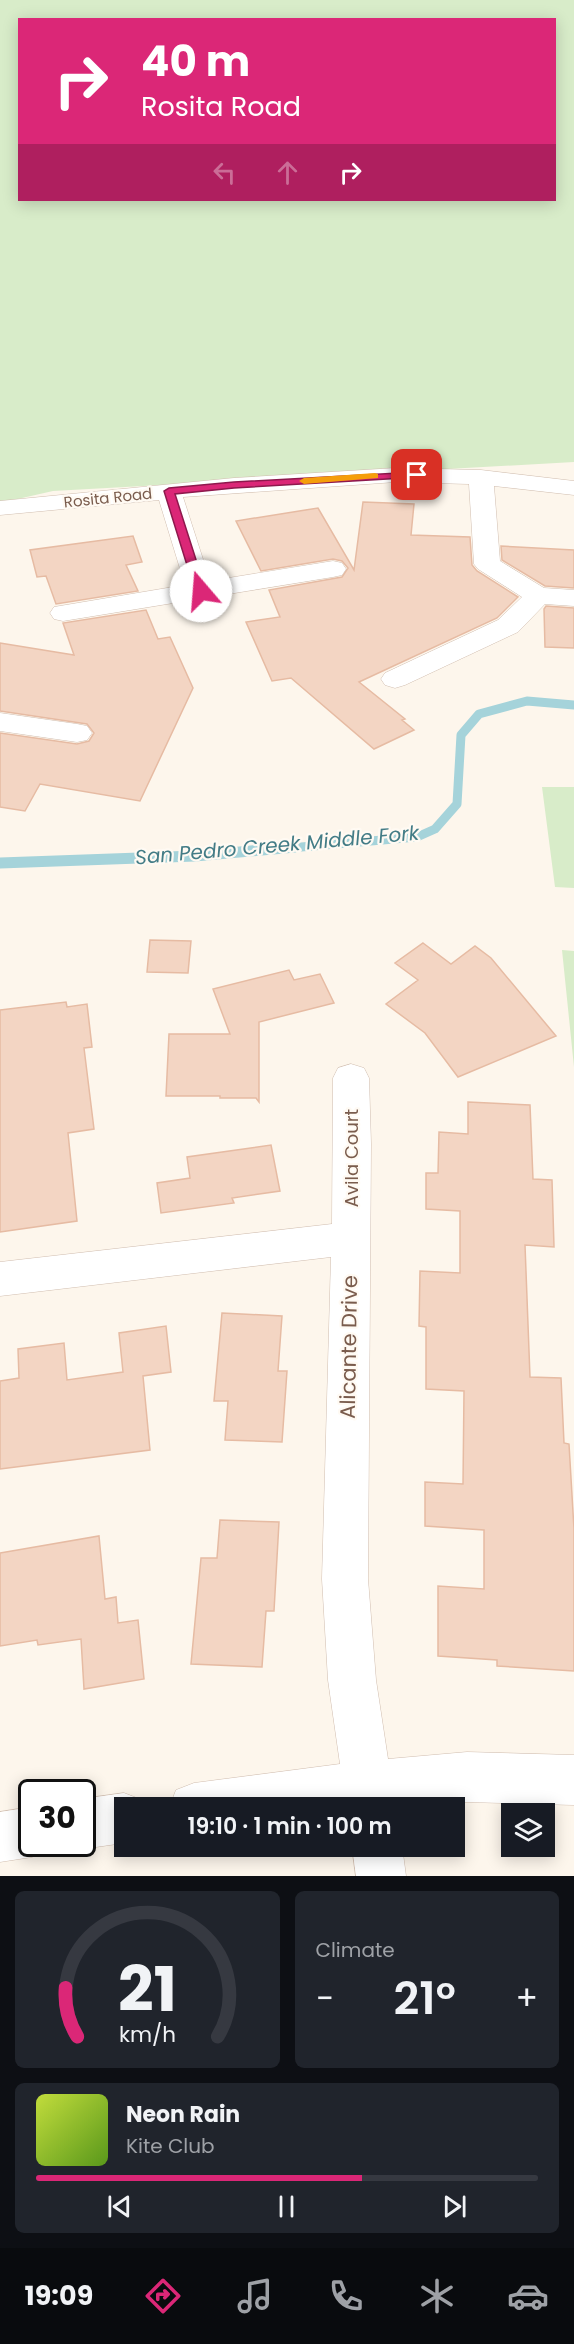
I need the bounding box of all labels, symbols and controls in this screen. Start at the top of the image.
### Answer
text: 40 m [141,32,250,91]
icon: right [42,42,120,120]
text: Rosita Road [141,88,301,125]
icon: left [208,156,241,189]
icon: ahead [271,156,304,189]
icon: right [334,156,367,189]
pin [391,449,442,500]
icon: arrive [400,458,433,491]
street label: Rosita Road [63,482,153,513]
position arrow [169,559,233,623]
water label: San Pedro Creek Middle Fork [134,818,422,871]
street label: Avila Court [339,1109,364,1207]
street label: Alicante Drive [333,1275,364,1419]
speed limit sign: 30 [18,1779,96,1857]
map controls [501,1803,555,1857]
button: layers [501,1803,555,1857]
text: 19:10 · 1 min · 100 m [187,1811,392,1842]
text: Climate [316,1936,395,1964]
text: 21 [118,1945,177,2033]
text: 21° [394,1967,456,2030]
text: − [316,1975,334,2022]
text: + [515,1975,538,2022]
text: km/h [119,2019,176,2050]
text: Neon Rain [126,2099,240,2130]
text: Kite Club [126,2132,215,2160]
icon: previous [103,2190,136,2223]
icon: pause [270,2190,303,2223]
icon: next [438,2190,471,2223]
icon: directions [142,2275,184,2317]
icon: music [234,2275,276,2317]
icon: phone [325,2275,367,2317]
icon: climate [416,2275,458,2317]
icon: car [507,2275,549,2317]
text: 19:09 [25,2277,93,2314]

